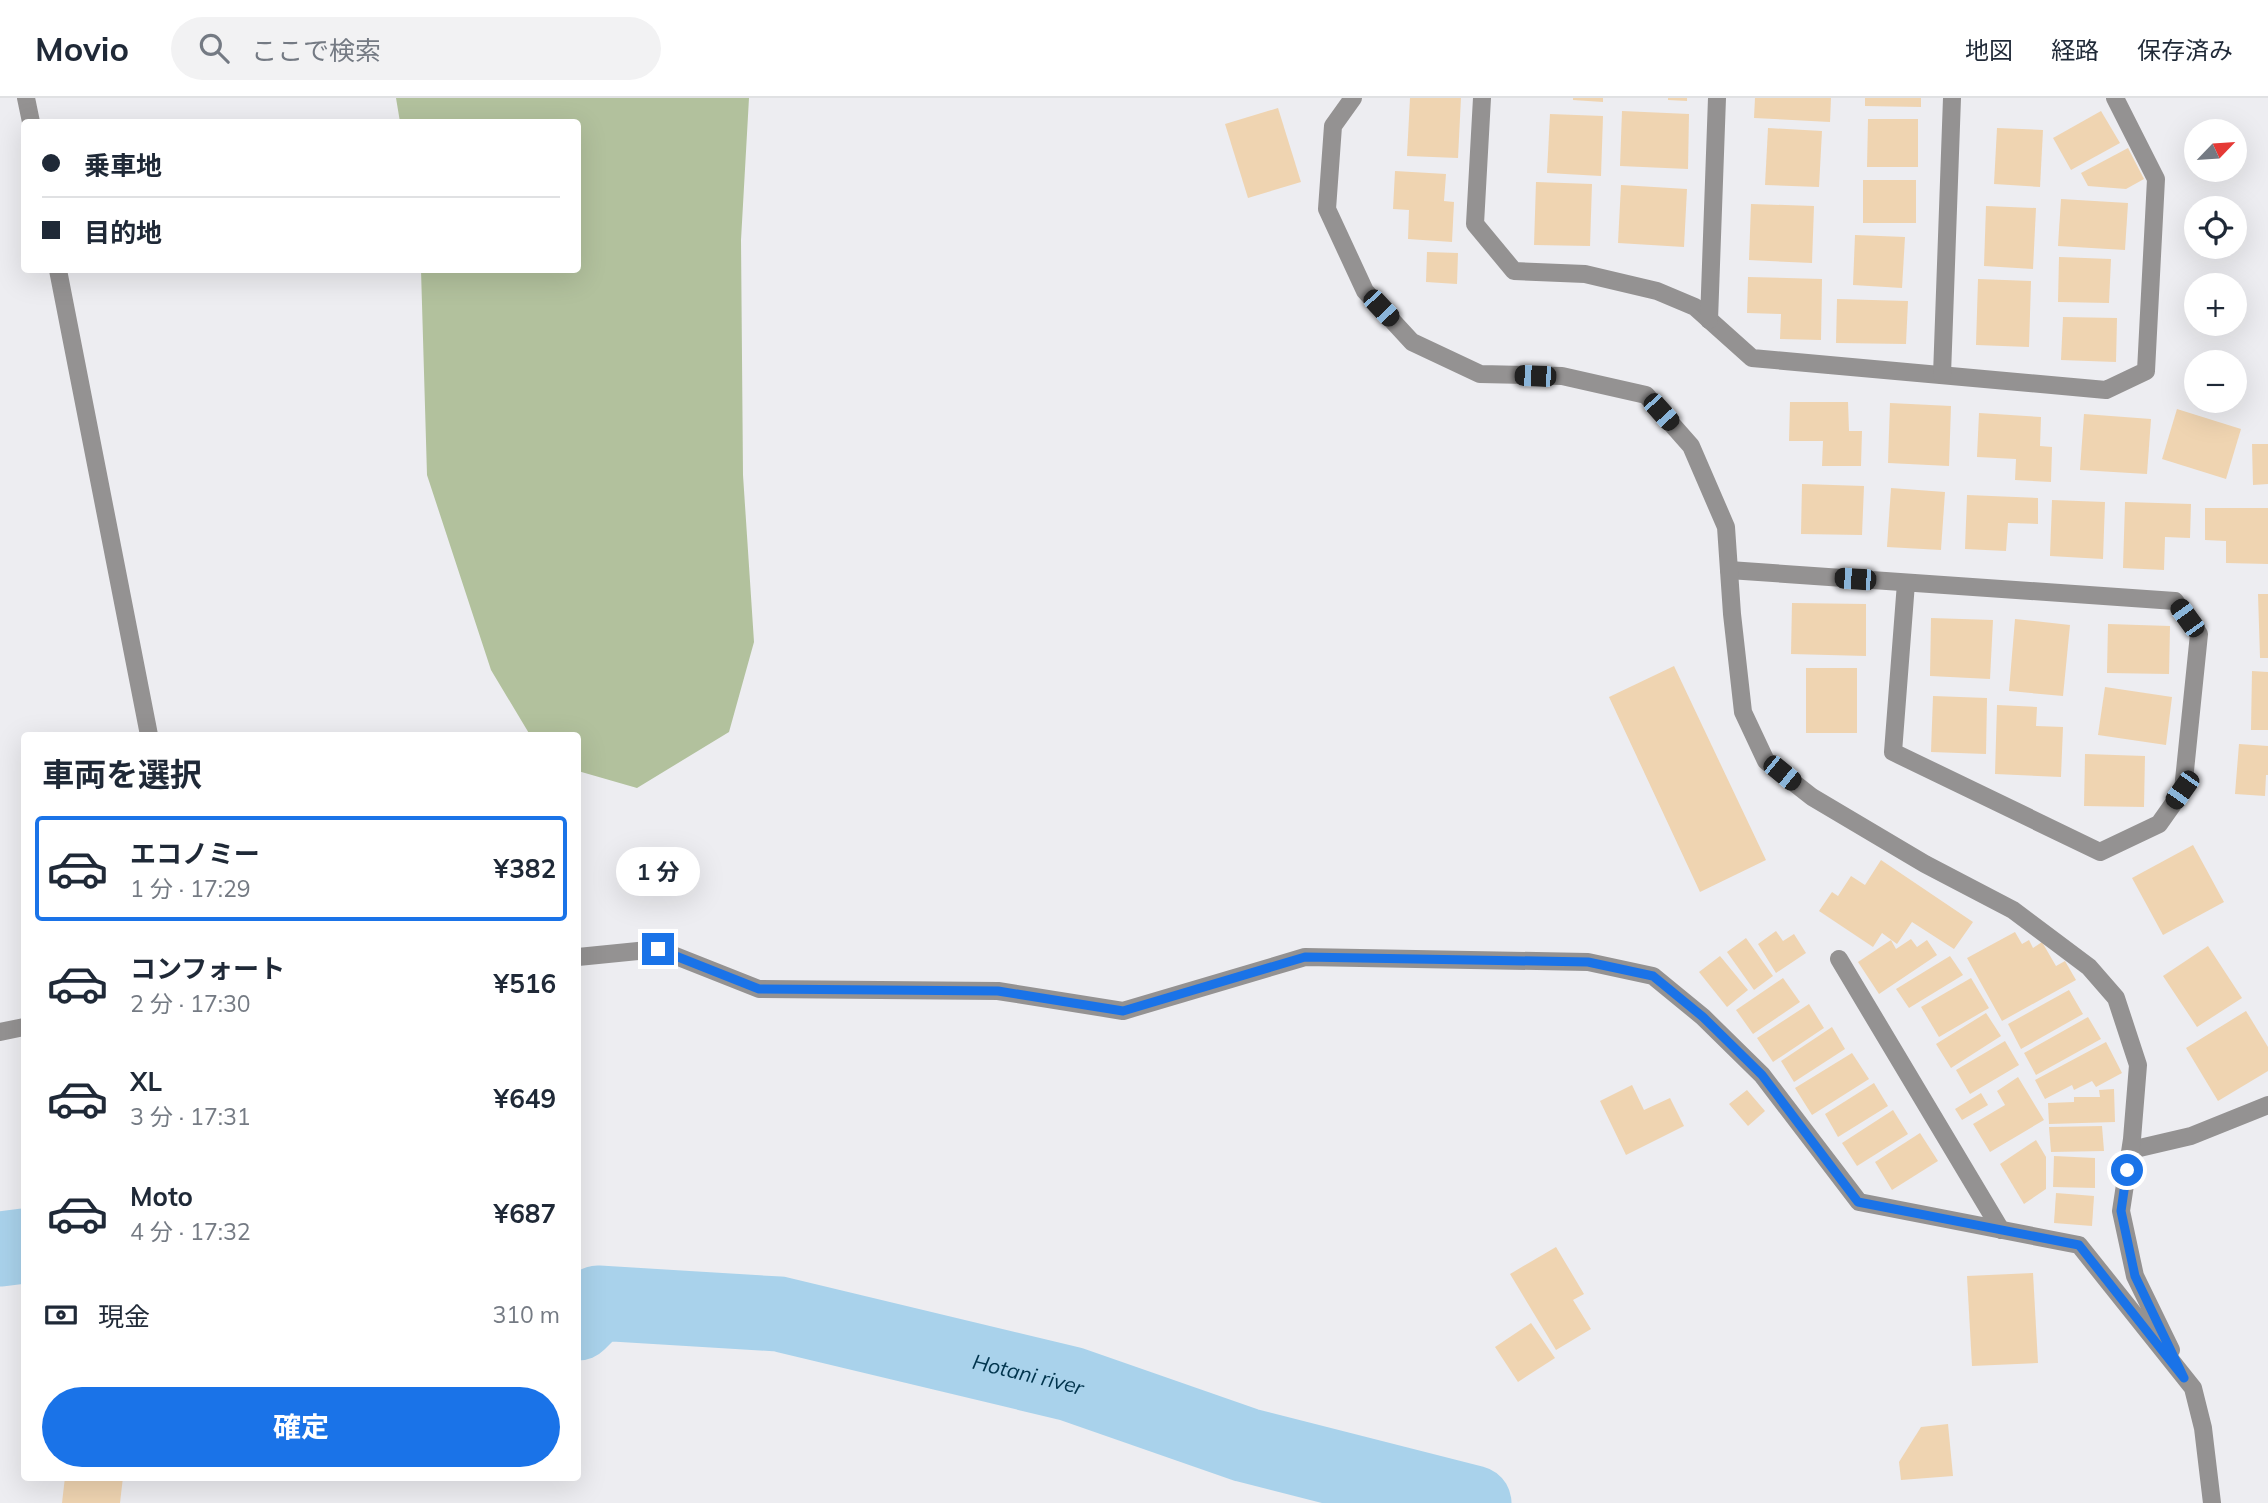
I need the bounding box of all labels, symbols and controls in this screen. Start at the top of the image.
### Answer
search box [171,17,661,80]
text: Movio [35,28,129,69]
icon: search [195,29,233,67]
text: ここで検索 [251,34,381,67]
text: 地図 [1965,35,2013,65]
text: 経路 [2051,35,2099,65]
text: 保存済み [2137,35,2233,65]
north arrow [2184,119,2247,182]
map controls [2184,119,2247,413]
text: 乗車地 [84,149,162,182]
button: locate [2184,196,2247,259]
text: 目的地 [84,216,162,249]
button: + [2184,273,2247,336]
car [1359,285,1404,331]
button: − [2184,350,2247,413]
car [1514,365,1557,387]
car [1640,389,1683,435]
car [1834,567,1877,591]
car [2167,595,2208,641]
car [1760,752,1805,794]
text: 車両を選択 [42,754,202,794]
car [2162,767,2203,813]
icon: car [46,837,109,900]
text: エコノミー [130,837,260,870]
callout: 1 分 [616,848,700,896]
text: ¥382 [494,852,556,885]
text: 1 分 [636,857,680,886]
text: 1 分 · 17:29 [130,874,251,903]
route end [642,933,674,965]
icon: car [46,952,109,1015]
text: コンフォート [130,952,285,985]
text: ¥516 [494,967,556,1000]
text: 2 分 · 17:30 [130,989,251,1018]
text: XL [130,1065,162,1098]
icon: car [46,1067,109,1130]
text: ¥649 [494,1082,556,1115]
text: 3 分 · 17:31 [130,1102,251,1131]
route start [2111,1154,2143,1186]
text: Moto [130,1180,193,1213]
icon: car [46,1182,109,1245]
text: ¥687 [494,1197,556,1230]
text: 4 分 · 17:32 [130,1217,251,1246]
icon: cash [42,1296,80,1334]
text: 現金 [98,1300,150,1333]
text: 310 m [492,1300,560,1329]
water label: Hotani river [970,1348,1089,1401]
button: 確定 [42,1387,560,1467]

